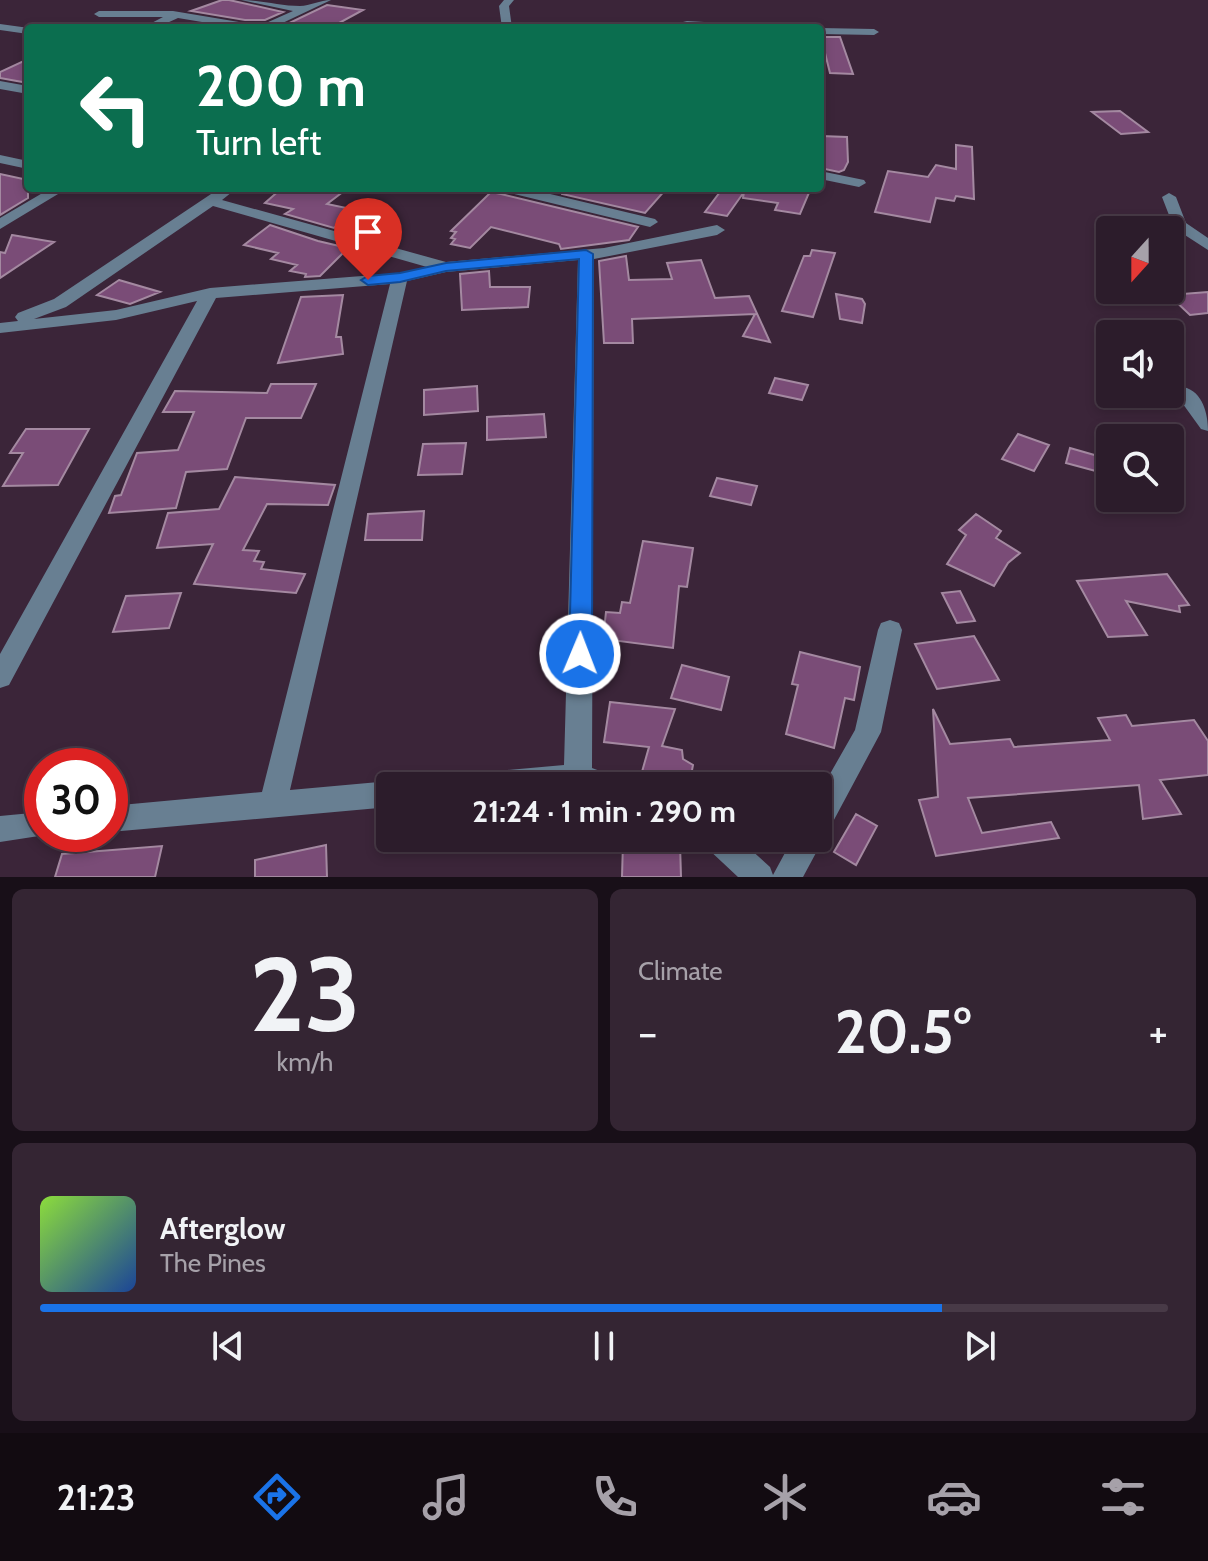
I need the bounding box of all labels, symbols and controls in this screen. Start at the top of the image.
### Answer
text: 200 m [196,52,366,120]
icon: left [64,56,168,160]
text: Turn left [196,120,321,164]
pin [334,198,402,280]
icon: arrive [346,210,390,254]
north arrow [1096,216,1184,304]
map controls [1096,216,1184,512]
button: sound [1096,320,1184,408]
button: search [1096,424,1184,512]
position arrow [538,612,622,696]
speed limit sign: 30 [24,748,128,852]
text: 21:24 · 1 min · 290 m [472,793,736,830]
text: 23 [249,931,361,1057]
text: Climate [638,955,723,987]
text: 20.5° [835,995,971,1068]
text: − [638,1006,657,1059]
text: + [1149,1006,1168,1059]
text: km/h [277,1046,333,1078]
text: Afterglow [160,1210,286,1247]
text: The Pines [160,1247,266,1279]
icon: previous [206,1324,250,1368]
icon: pause [582,1324,626,1368]
icon: next [958,1324,1002,1368]
icon: directions [249,1469,305,1525]
icon: music [418,1469,474,1525]
icon: phone [587,1469,643,1525]
icon: climate [757,1469,813,1525]
icon: car [926,1469,982,1525]
icon: filters [1095,1469,1151,1525]
text: 21:23 [57,1475,135,1519]

